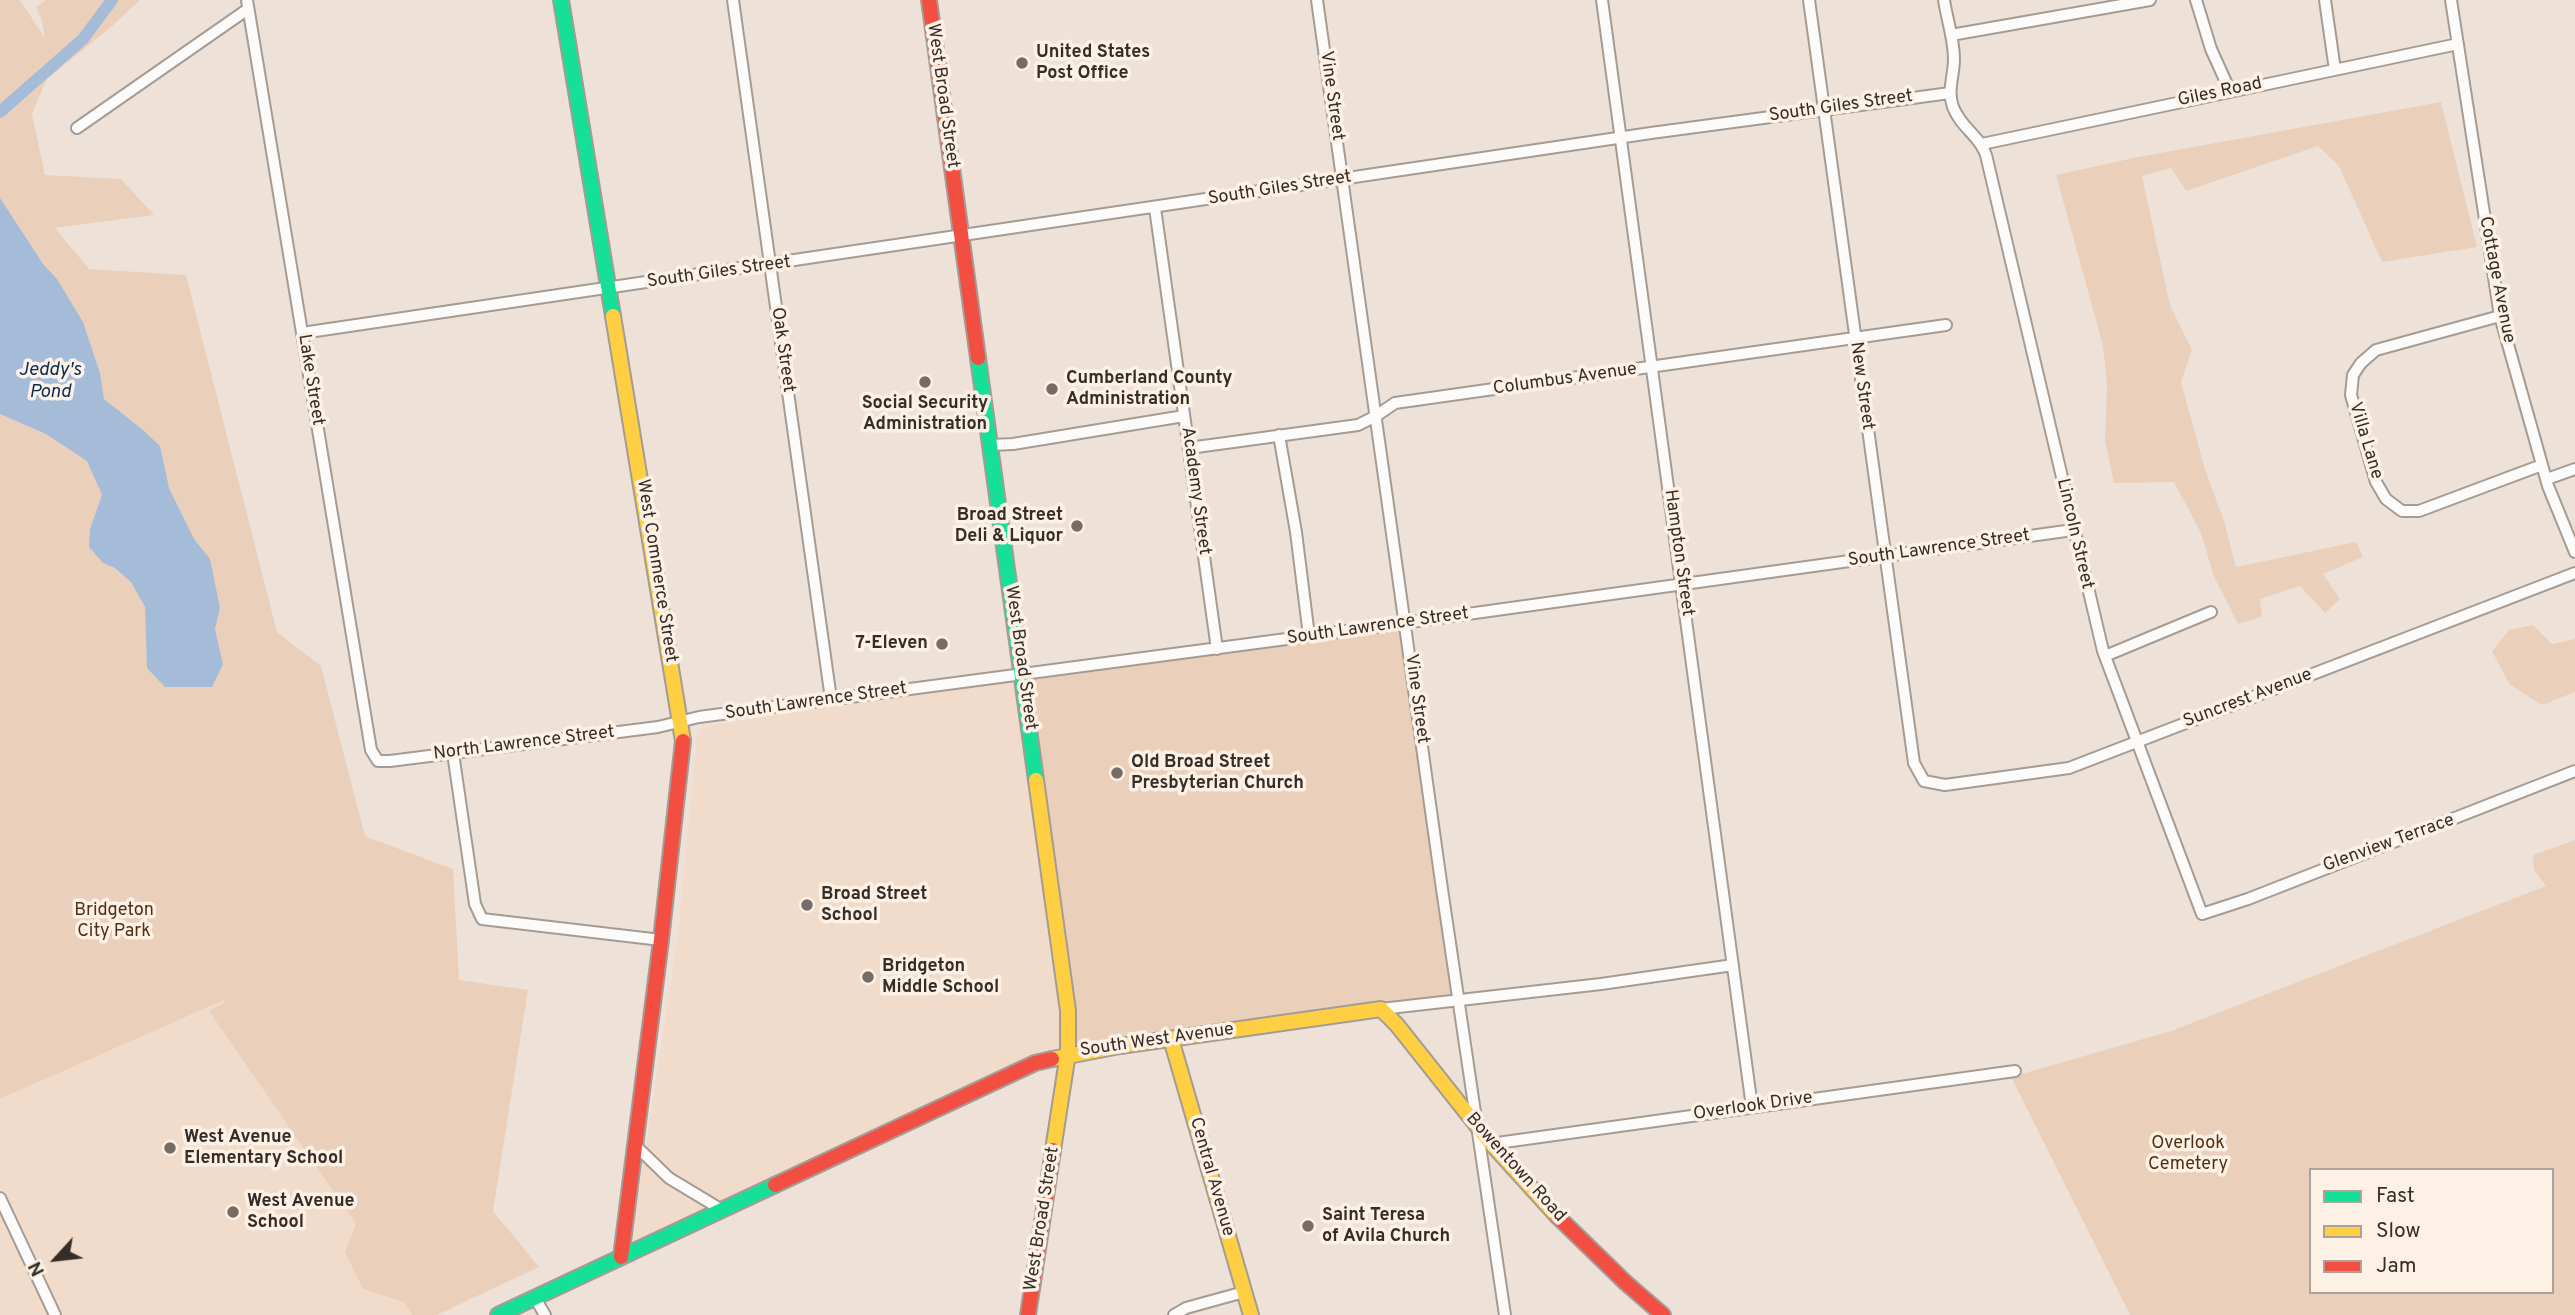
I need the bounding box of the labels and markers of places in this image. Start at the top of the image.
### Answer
place label: United States Post Office [1036,42,1150,84]
marker: United States Post Office [1014,55,1030,71]
place label: Cumberland County Administration [1066,368,1233,410]
marker: Social Security Administration [917,374,933,390]
marker: Cumberland County Administration [1044,381,1060,397]
place label: Social Security Administration [862,393,988,436]
place label: Broad Street Deli & Liquor [955,505,1063,548]
marker: Broad Street Deli & Liquor [1069,518,1085,534]
place label: 7-Eleven [855,633,928,655]
marker: 7-Eleven [934,636,950,652]
place label: Old Broad Street Presbyterian Church [1131,752,1304,794]
marker: Old Broad Street Presbyterian Church [1109,765,1125,781]
place label: Broad Street School [821,884,927,926]
marker: Broad Street School [799,897,815,913]
place label: Bridgeton Middle School [882,956,999,998]
marker: Bridgeton Middle School [860,969,876,985]
place label: West Avenue Elementary School [184,1127,343,1170]
marker: West Avenue Elementary School [162,1140,178,1156]
place label: West Avenue School [247,1191,354,1234]
marker: West Avenue School [225,1204,241,1220]
place label: Saint Teresa of Avila Church [1322,1205,1450,1248]
marker: Saint Teresa of Avila Church [1300,1218,1316,1234]

